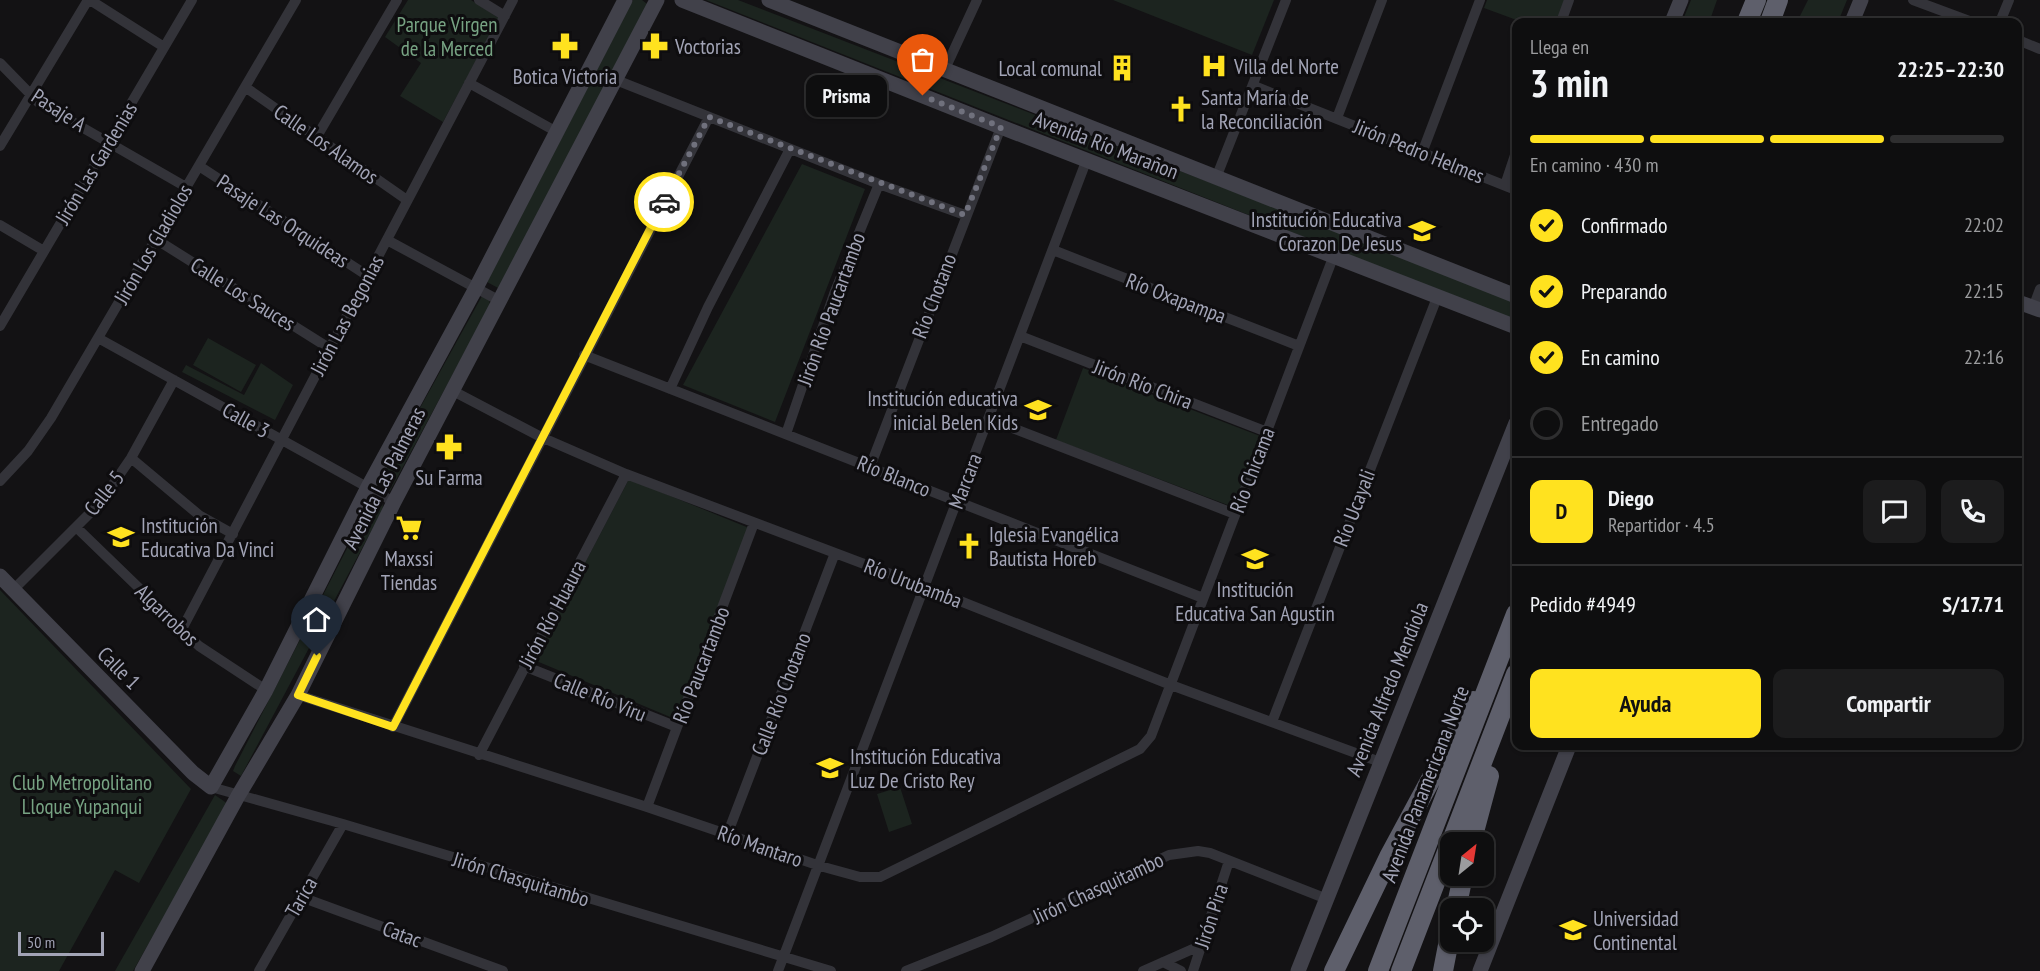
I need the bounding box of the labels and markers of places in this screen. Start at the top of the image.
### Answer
pharmacy icon: Botica Victoria [550,31,580,61]
pharmacy icon: Voctorias [640,31,670,61]
place label: Voctorias [674,33,741,60]
pin [897,34,948,96]
hospital icon: Villa del Norte [1199,51,1229,81]
building icon: Local comunal [1107,53,1137,83]
place label: Villa del Norte [1233,53,1339,80]
place label: Local comunal [998,55,1102,82]
place label: Botica Victoria [513,63,617,90]
callout: Prisma [806,75,887,117]
place label: Santa María de la Reconciliación [1201,84,1322,135]
church icon: Santa María de la Reconciliación [1166,94,1196,124]
place label: Institución Educativa Corazon De Jesus [1251,206,1402,257]
school or university icon: Institución Educativa Corazon De Jesus [1407,216,1437,246]
place label: Institución educativa inicial Belen Kids [867,385,1018,436]
school or university icon: Institución educativa inicial Belen Kids [1023,395,1053,425]
pharmacy icon: Su Farma [434,432,464,462]
place label: Su Farma [415,464,483,491]
place label: Institución Educativa Da Vinci [141,512,274,563]
supermarket icon: Maxssi Tiendas [394,513,424,543]
place label: Iglesia Evangélica Bautista Horeb [989,521,1119,572]
school or university icon: Institución Educativa Da Vinci [106,522,136,552]
church icon: Iglesia Evangélica Bautista Horeb [954,531,984,561]
school or university icon: Institución Educativa San Agustin [1240,544,1270,574]
place label: Maxssi Tiendas [381,545,437,596]
place label: Institución Educativa San Agustin [1175,576,1335,627]
pin [291,594,342,656]
place label: Institución Educativa Luz De Cristo Rey [850,743,1001,794]
school or university icon: Institución Educativa Luz De Cristo Rey [815,753,845,783]
place label: Universidad Continental [1593,905,1679,956]
school or university icon: Universidad Continental [1558,915,1588,945]

